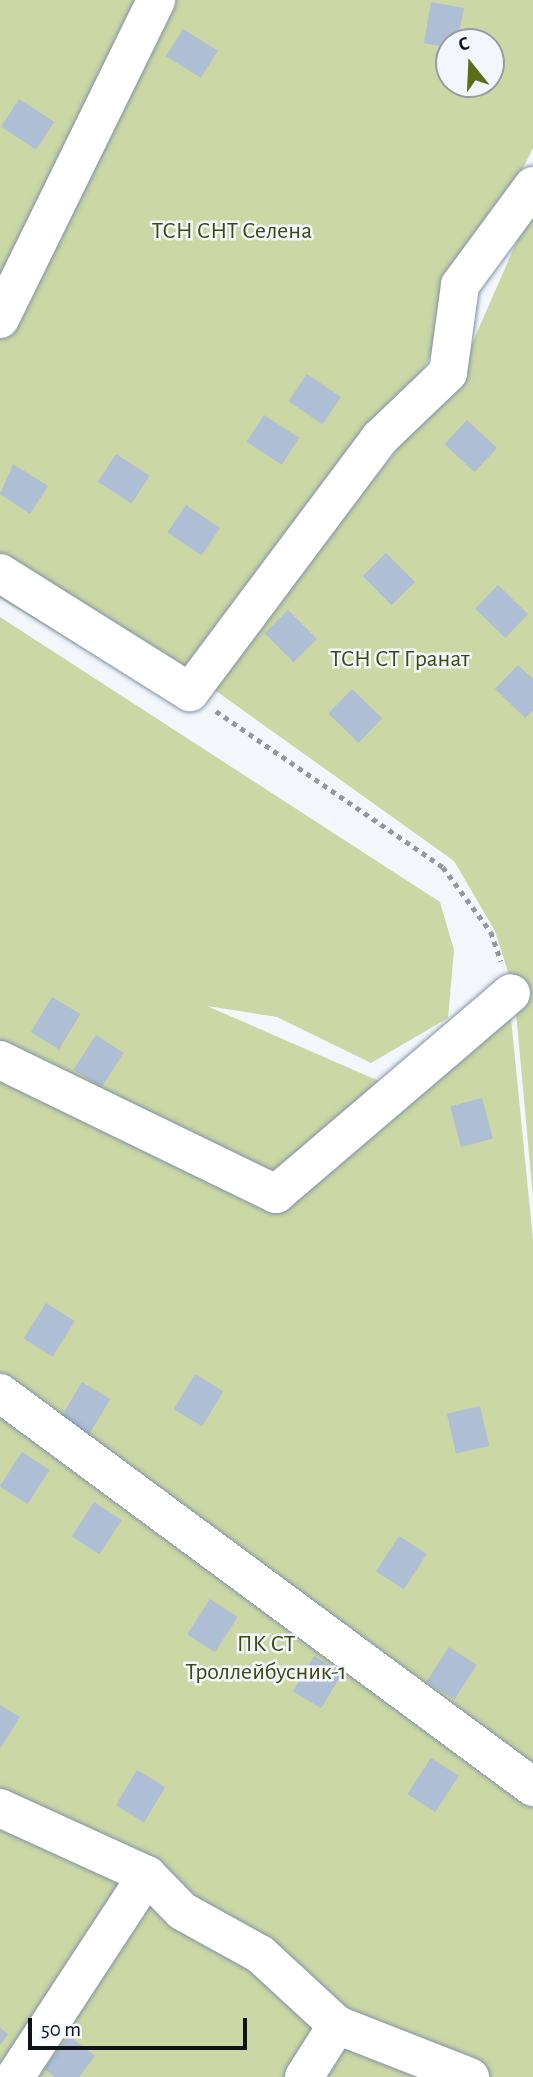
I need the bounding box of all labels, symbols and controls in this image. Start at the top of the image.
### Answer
north arrow [435,28,505,98]
text: С [456,34,472,55]
park label: ТСН СНТ Селена [152,218,312,246]
park label: ТСН СТ Гранат [330,646,470,674]
park label: ПК СТ Троллейбусник-1 [185,1631,347,1687]
scale bar [32,2004,250,2048]
text: 50 m [41,2019,81,2040]

